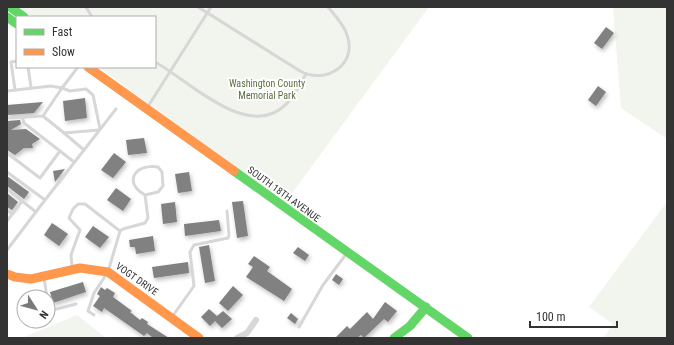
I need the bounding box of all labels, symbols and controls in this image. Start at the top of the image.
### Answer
legend [16,16,156,68]
text: Fast [52,25,73,39]
text: Slow [52,45,75,59]
park label: Washington County Memorial Park [229,78,305,101]
street label: SOUTH 18TH AVENUE [246,164,322,224]
street label: VOGT DRIVE [114,260,160,298]
north arrow [16,289,56,329]
scale bar [530,303,617,329]
text: N [36,308,51,321]
text: 100 m [536,310,566,324]

